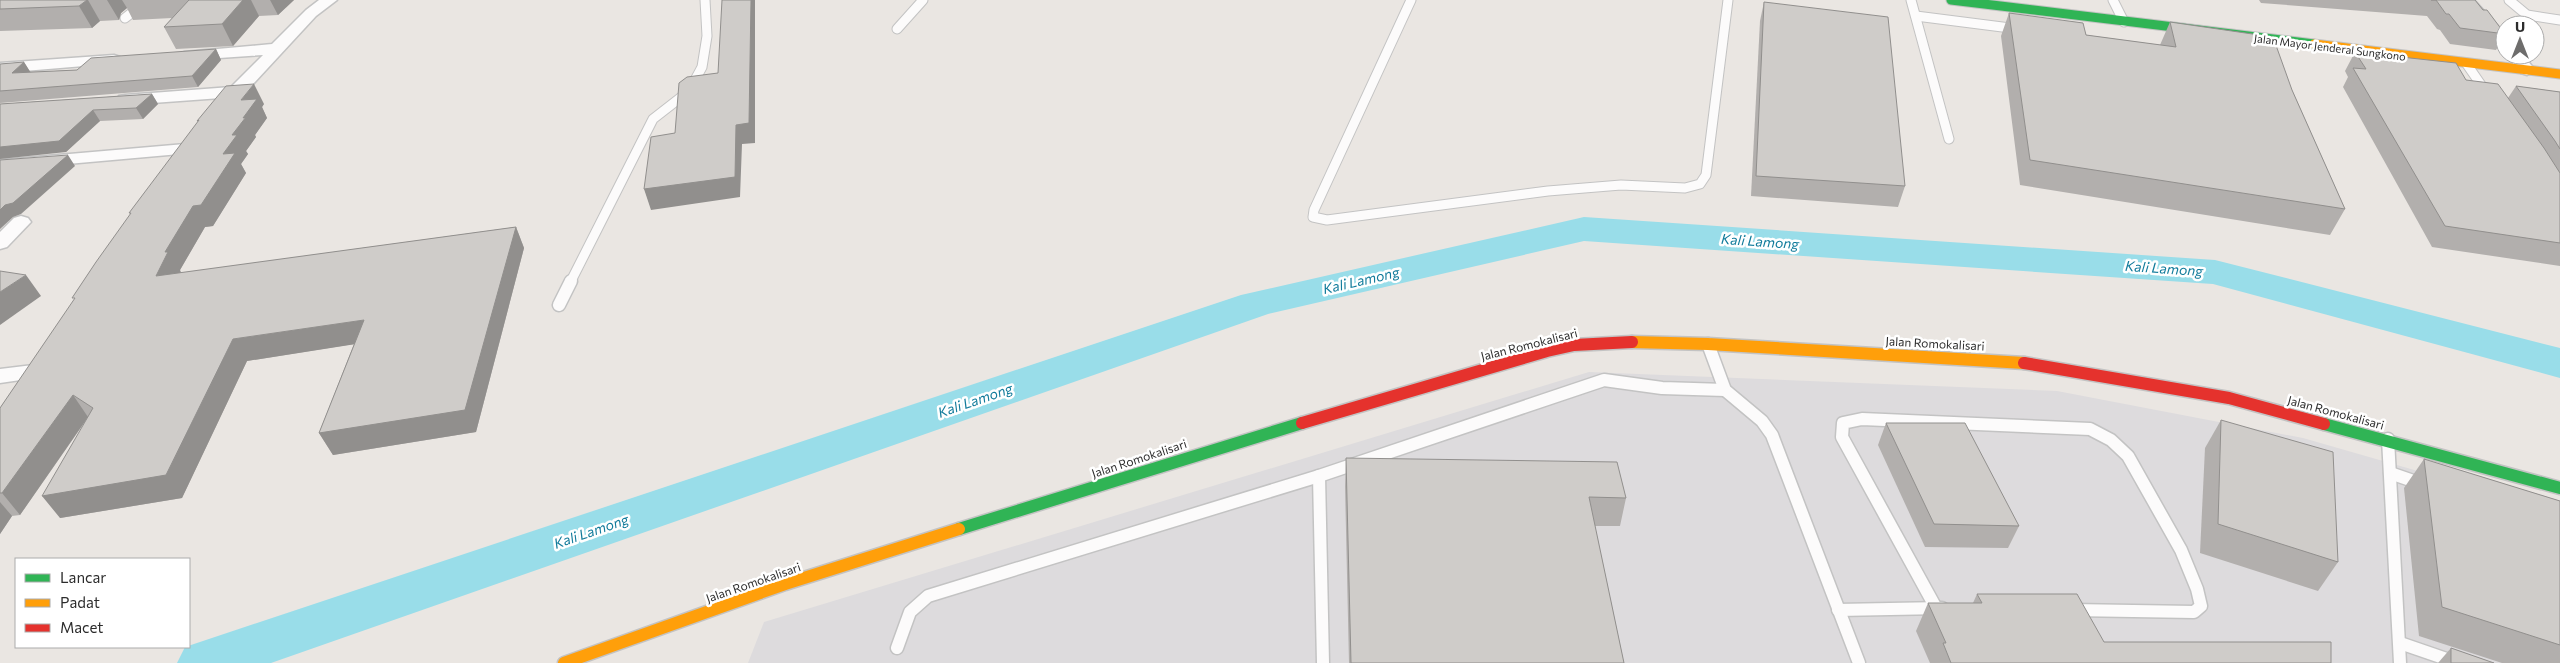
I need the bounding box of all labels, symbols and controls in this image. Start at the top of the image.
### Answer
north arrow [2495,15,2545,65]
text: U [2515,18,2525,35]
street label: Jalan Mayor Jenderal Sungkono [2253,31,2407,64]
water label: Kali Lamong [1720,230,1801,252]
water label: Kali Lamong [2124,257,2205,279]
water label: Kali Lamong [1321,263,1402,297]
street label: Jalan Romokalisari [1479,325,1579,364]
street label: Jalan Romokalisari [1885,333,1985,354]
water label: Kali Lamong [935,379,1016,421]
street label: Jalan Romokalisari [2286,392,2386,433]
street label: Jalan Romokalisari [1090,436,1189,481]
water label: Kali Lamong [551,510,632,552]
legend [15,558,190,648]
street label: Jalan Romokalisari [704,559,803,606]
text: Lancar [60,568,106,586]
text: Padat [60,593,100,611]
text: Macet [60,618,103,636]

